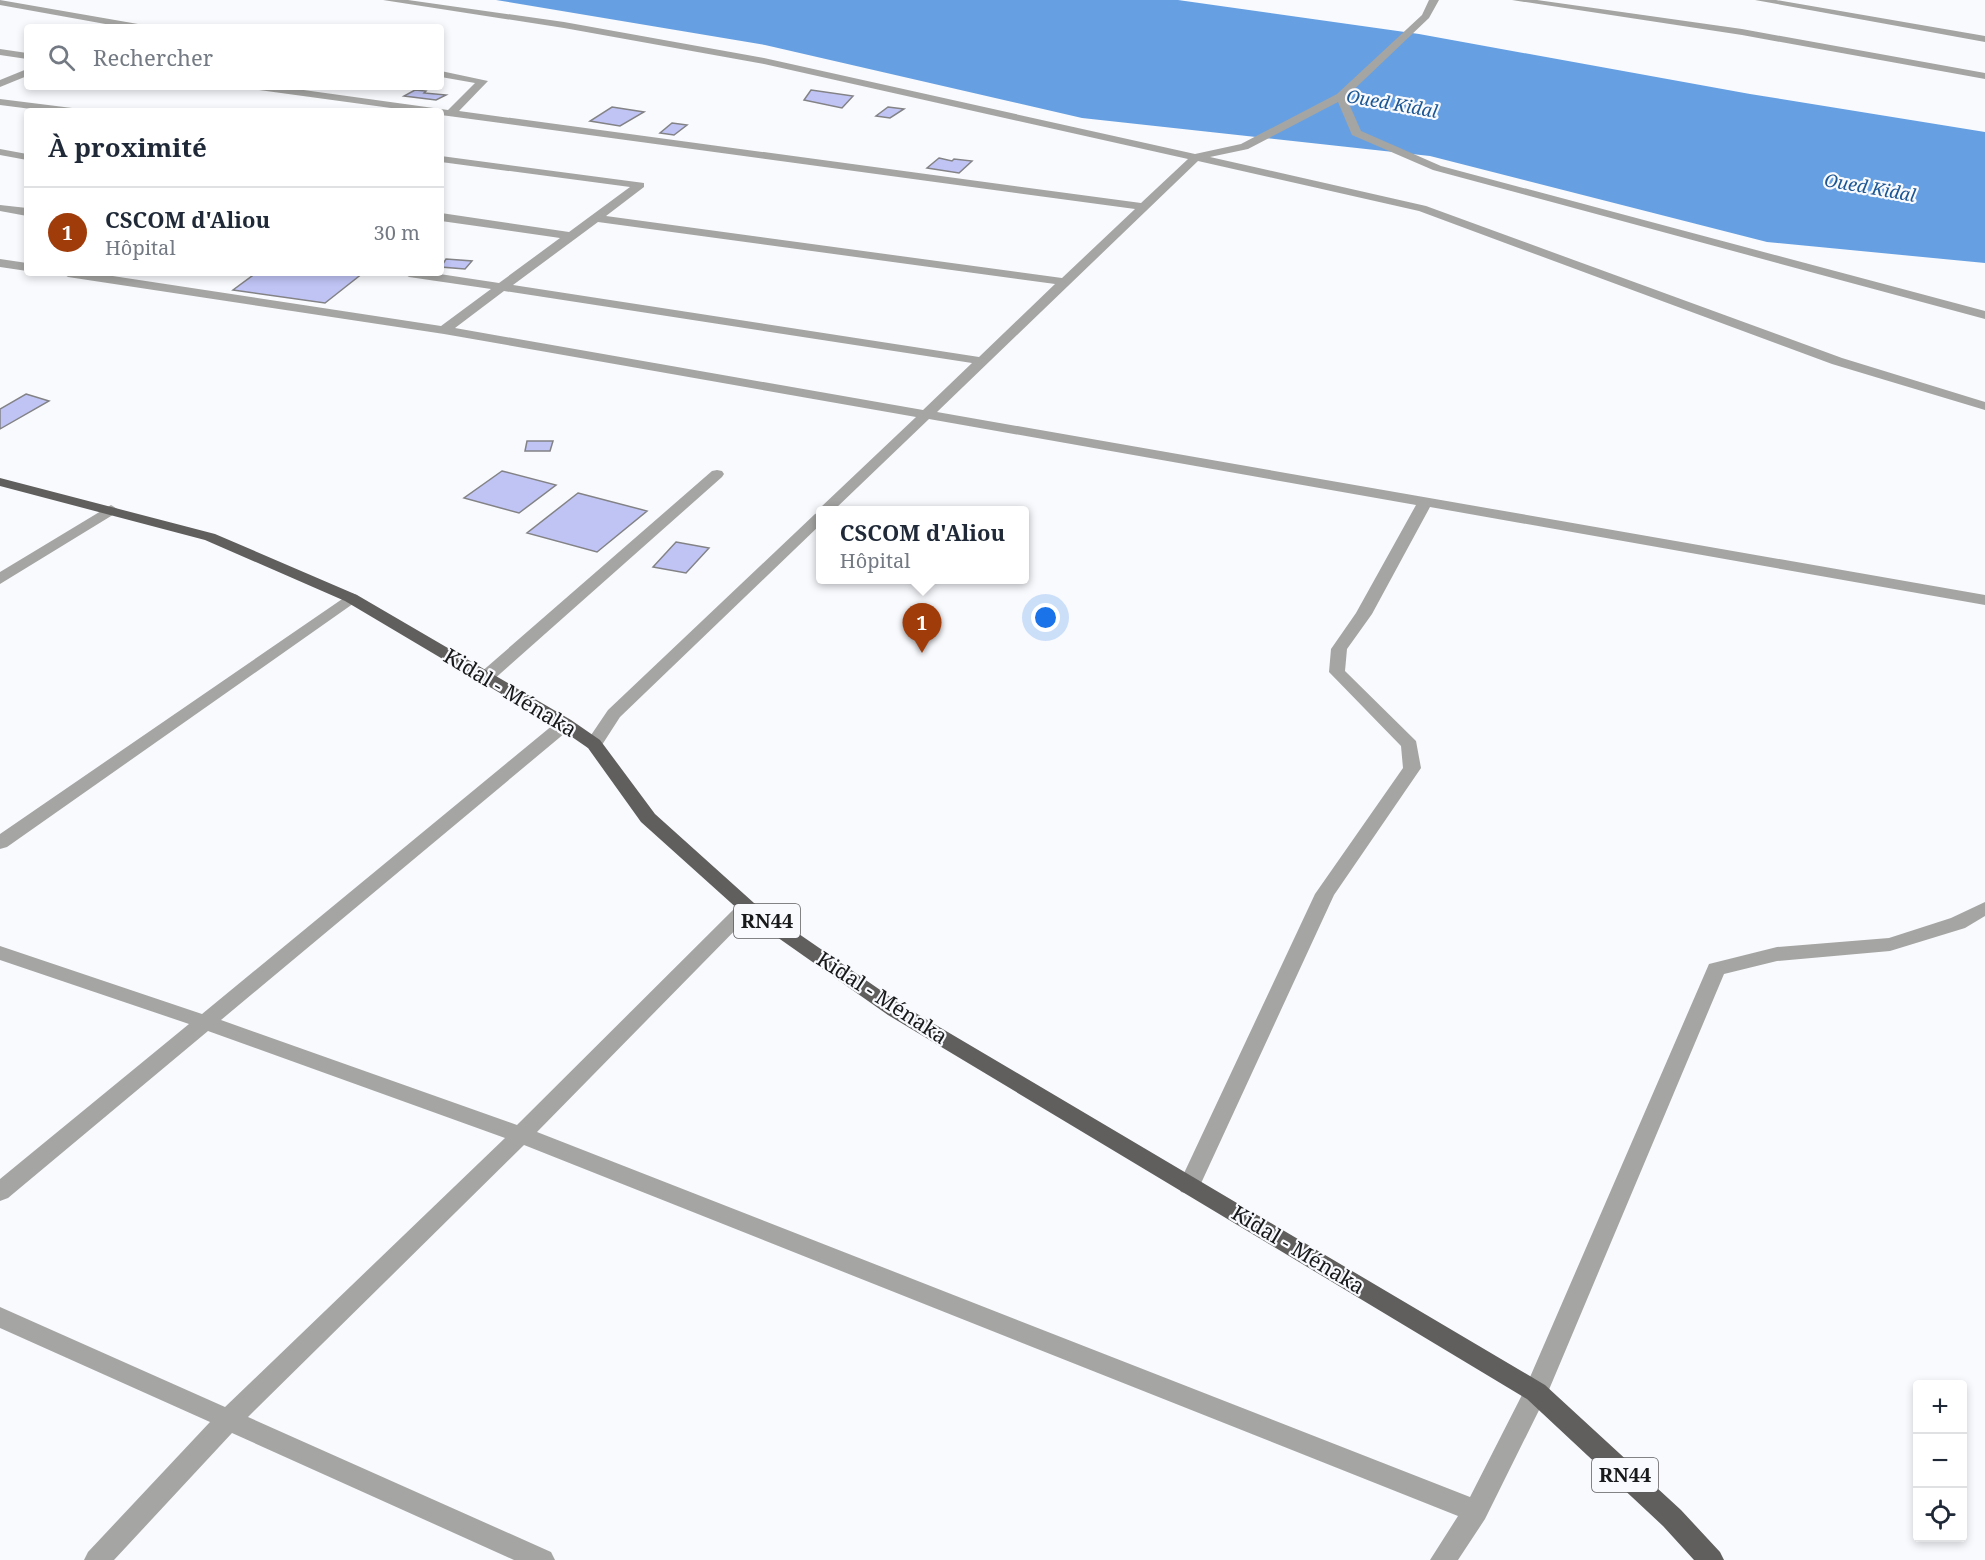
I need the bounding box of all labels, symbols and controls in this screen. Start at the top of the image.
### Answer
search box [24,24,444,90]
icon: search [45,41,78,74]
text: Rechercher [93,42,213,72]
water label: Oued Kidal [1345,83,1440,123]
text: À proximité [48,129,207,165]
water label: Oued Kidal [1823,167,1918,207]
text: CSCOM d'Aliou [105,204,270,234]
text: 1 [62,219,73,246]
text: 30 m [374,219,420,246]
text: Hôpital [105,234,176,261]
popup [816,506,1029,584]
text: CSCOM d'Aliou [840,517,1005,547]
text: Hôpital [840,547,910,574]
your location [1031,603,1060,632]
pin: 1 [902,604,942,653]
street label: Kidal - Ménaka [439,641,582,743]
road number: RN44 [734,904,800,938]
street label: Kidal - Ménaka [812,944,953,1050]
street label: Kidal - Ménaka [1227,1198,1370,1300]
map controls [1913,1380,1967,1542]
button: + [1913,1380,1967,1434]
button: − [1913,1434,1967,1488]
road number: RN44 [1592,1458,1658,1492]
button: locate [1913,1488,1967,1542]

